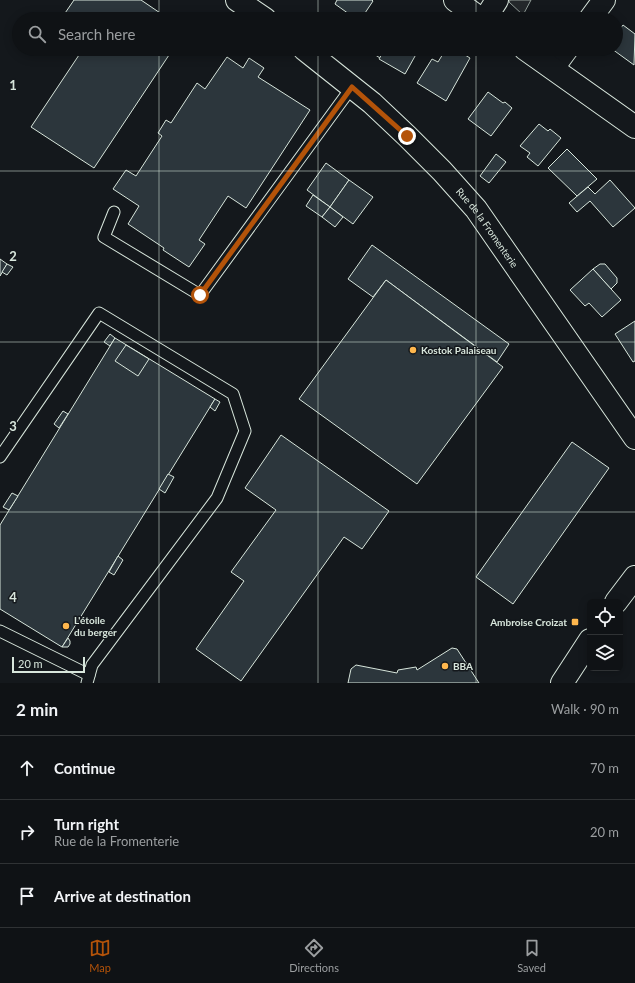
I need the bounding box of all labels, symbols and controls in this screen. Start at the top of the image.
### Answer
search box [12,12,623,56]
icon: search [26,23,48,45]
text: Search here [58,25,135,43]
text: 1 [9,77,17,93]
route end [398,127,416,145]
street label: Rue de la Fromenterie [454,185,521,270]
text: 2 [9,248,17,264]
route start [191,286,209,304]
place label: Kostok Palaiseau [421,344,497,356]
marker: Kostok Palaiseau [408,345,418,355]
text: 3 [9,418,17,434]
text: 4 [9,589,17,605]
map controls [587,599,623,671]
button: locate [587,599,623,635]
place label: L'étoile du berger [74,614,117,638]
place label: Ambroise Croizat [489,616,567,628]
marker: Ambroise Croizat [570,617,580,627]
marker: L'étoile du berger [61,621,71,631]
button: layers [587,635,623,671]
scale bar [12,655,85,674]
text: 20 m [18,657,43,670]
place label: BBA [453,660,473,672]
marker: BBA [440,661,450,671]
text: 2 min [16,699,58,720]
text: Walk · 90 m [551,701,619,717]
icon: ahead [16,757,38,779]
text: Continue [54,759,115,777]
text: 70 m [590,760,619,776]
text: Turn right [54,815,119,833]
icon: right [16,821,38,843]
text: 20 m [590,824,619,840]
text: Rue de la Fromenterie [54,833,179,849]
icon: arrive [16,885,38,907]
text: Arrive at destination [54,887,191,905]
tab: Map [89,937,111,974]
tab: Directions [289,937,339,974]
tab: Saved [517,937,546,974]

